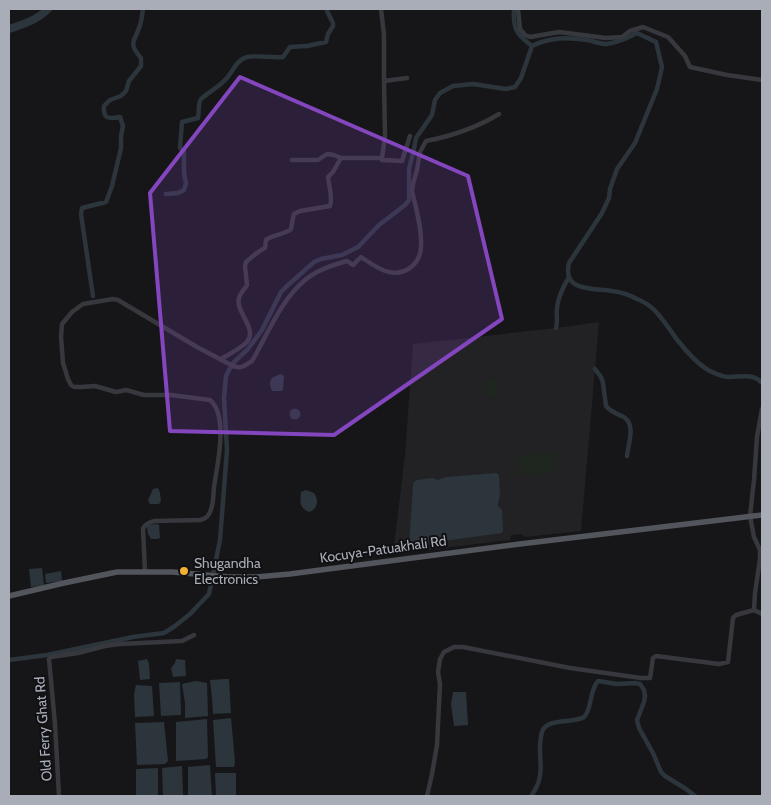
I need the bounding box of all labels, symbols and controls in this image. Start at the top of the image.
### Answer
street label: Kocuya-Patuakhali Rd [319,531,447,567]
place label: Shugandha Electronics [194,554,261,588]
marker: Shugandha Electronics [178,565,190,577]
street label: Old Ferry Ghat Rd [30,676,56,782]

